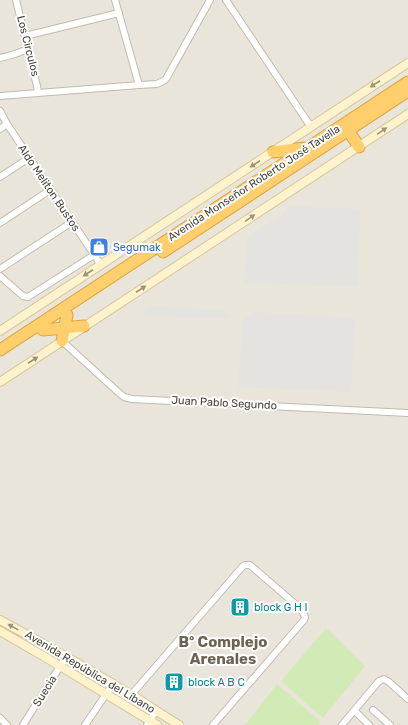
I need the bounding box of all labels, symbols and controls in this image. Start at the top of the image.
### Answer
street label: Los Circulos [14,14,42,78]
one-way arrow [370,80,381,88]
street label: Avenida Monseñor Roberto José Tavella [165,122,343,244]
one-way arrow [377,127,388,135]
street label: Aldo Meliton Bustos [15,142,83,234]
one-way arrow [250,160,261,167]
one-way arrow [244,214,256,221]
shop icon: Segumak [88,236,110,258]
place label: Segumak [113,241,161,254]
one-way arrow [83,269,93,277]
one-way arrow [136,285,146,293]
one-way arrow [27,356,38,364]
street label: Juan Pablo Segundo [171,394,277,412]
building icon: block G H I [229,596,251,618]
place label: block G H I [254,601,308,614]
one-way arrow [7,623,19,630]
street label: Avenida República del Líbano [23,628,157,716]
district label: Bº Complejo Arenales [179,633,267,668]
building icon: block A B C [163,671,185,693]
street label: Suecia [30,673,60,709]
place label: block A B C [188,676,245,689]

